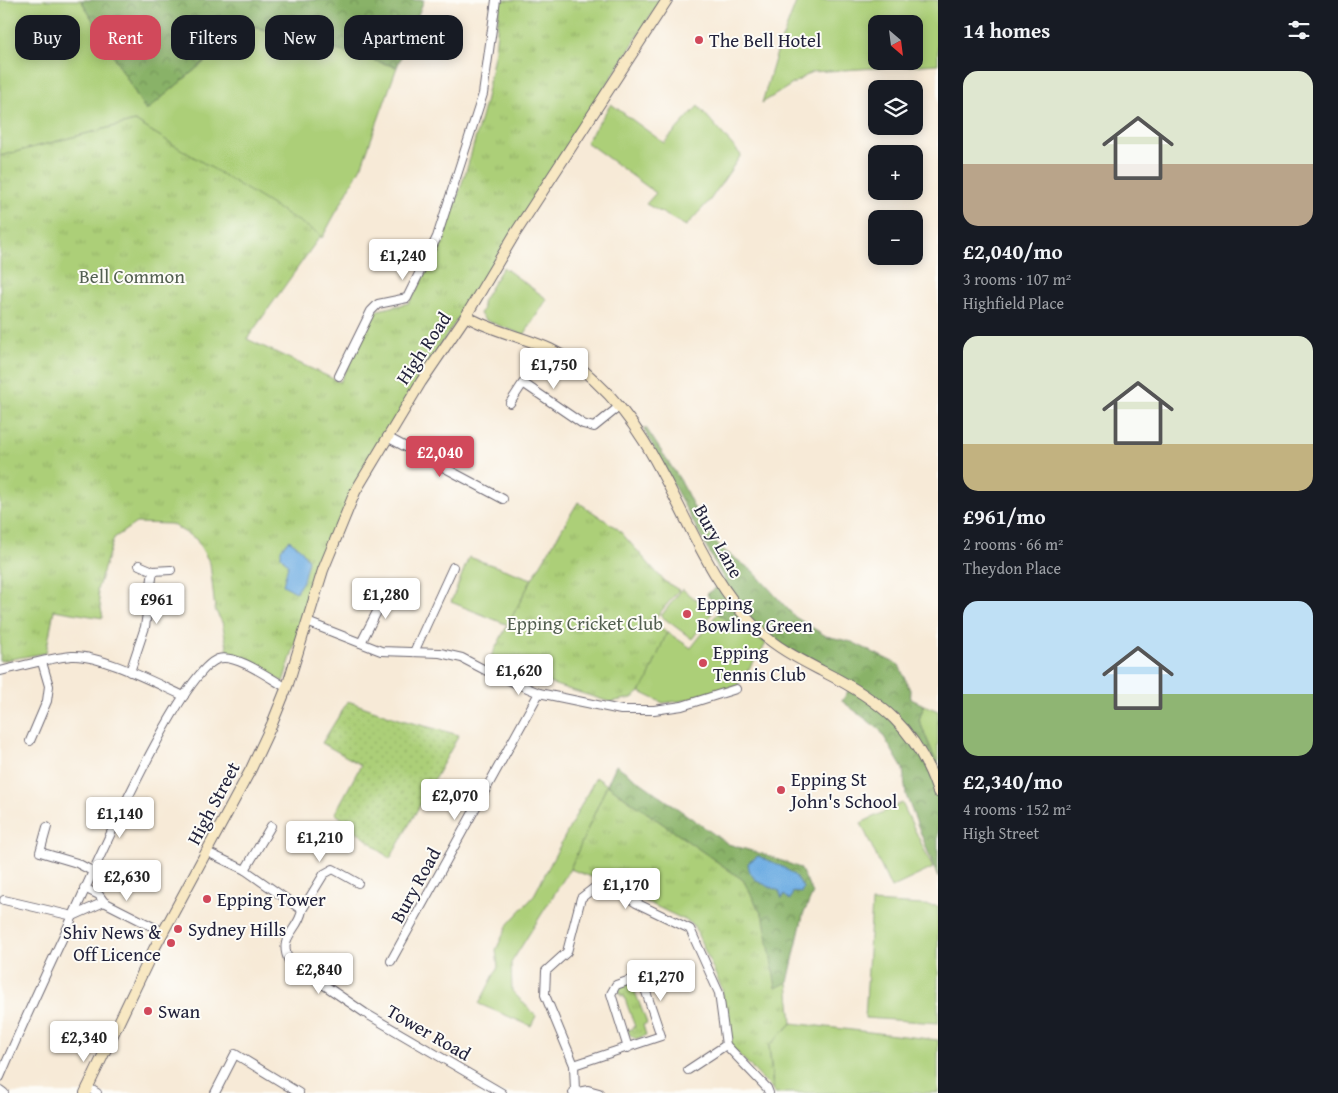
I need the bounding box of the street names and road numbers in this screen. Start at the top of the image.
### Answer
street label: High Road [388,305,458,390]
street label: Bury Lane [687,499,751,583]
street label: High Street [179,756,247,849]
street label: Bury Road [383,841,448,928]
street label: Tower Road [382,997,477,1068]

